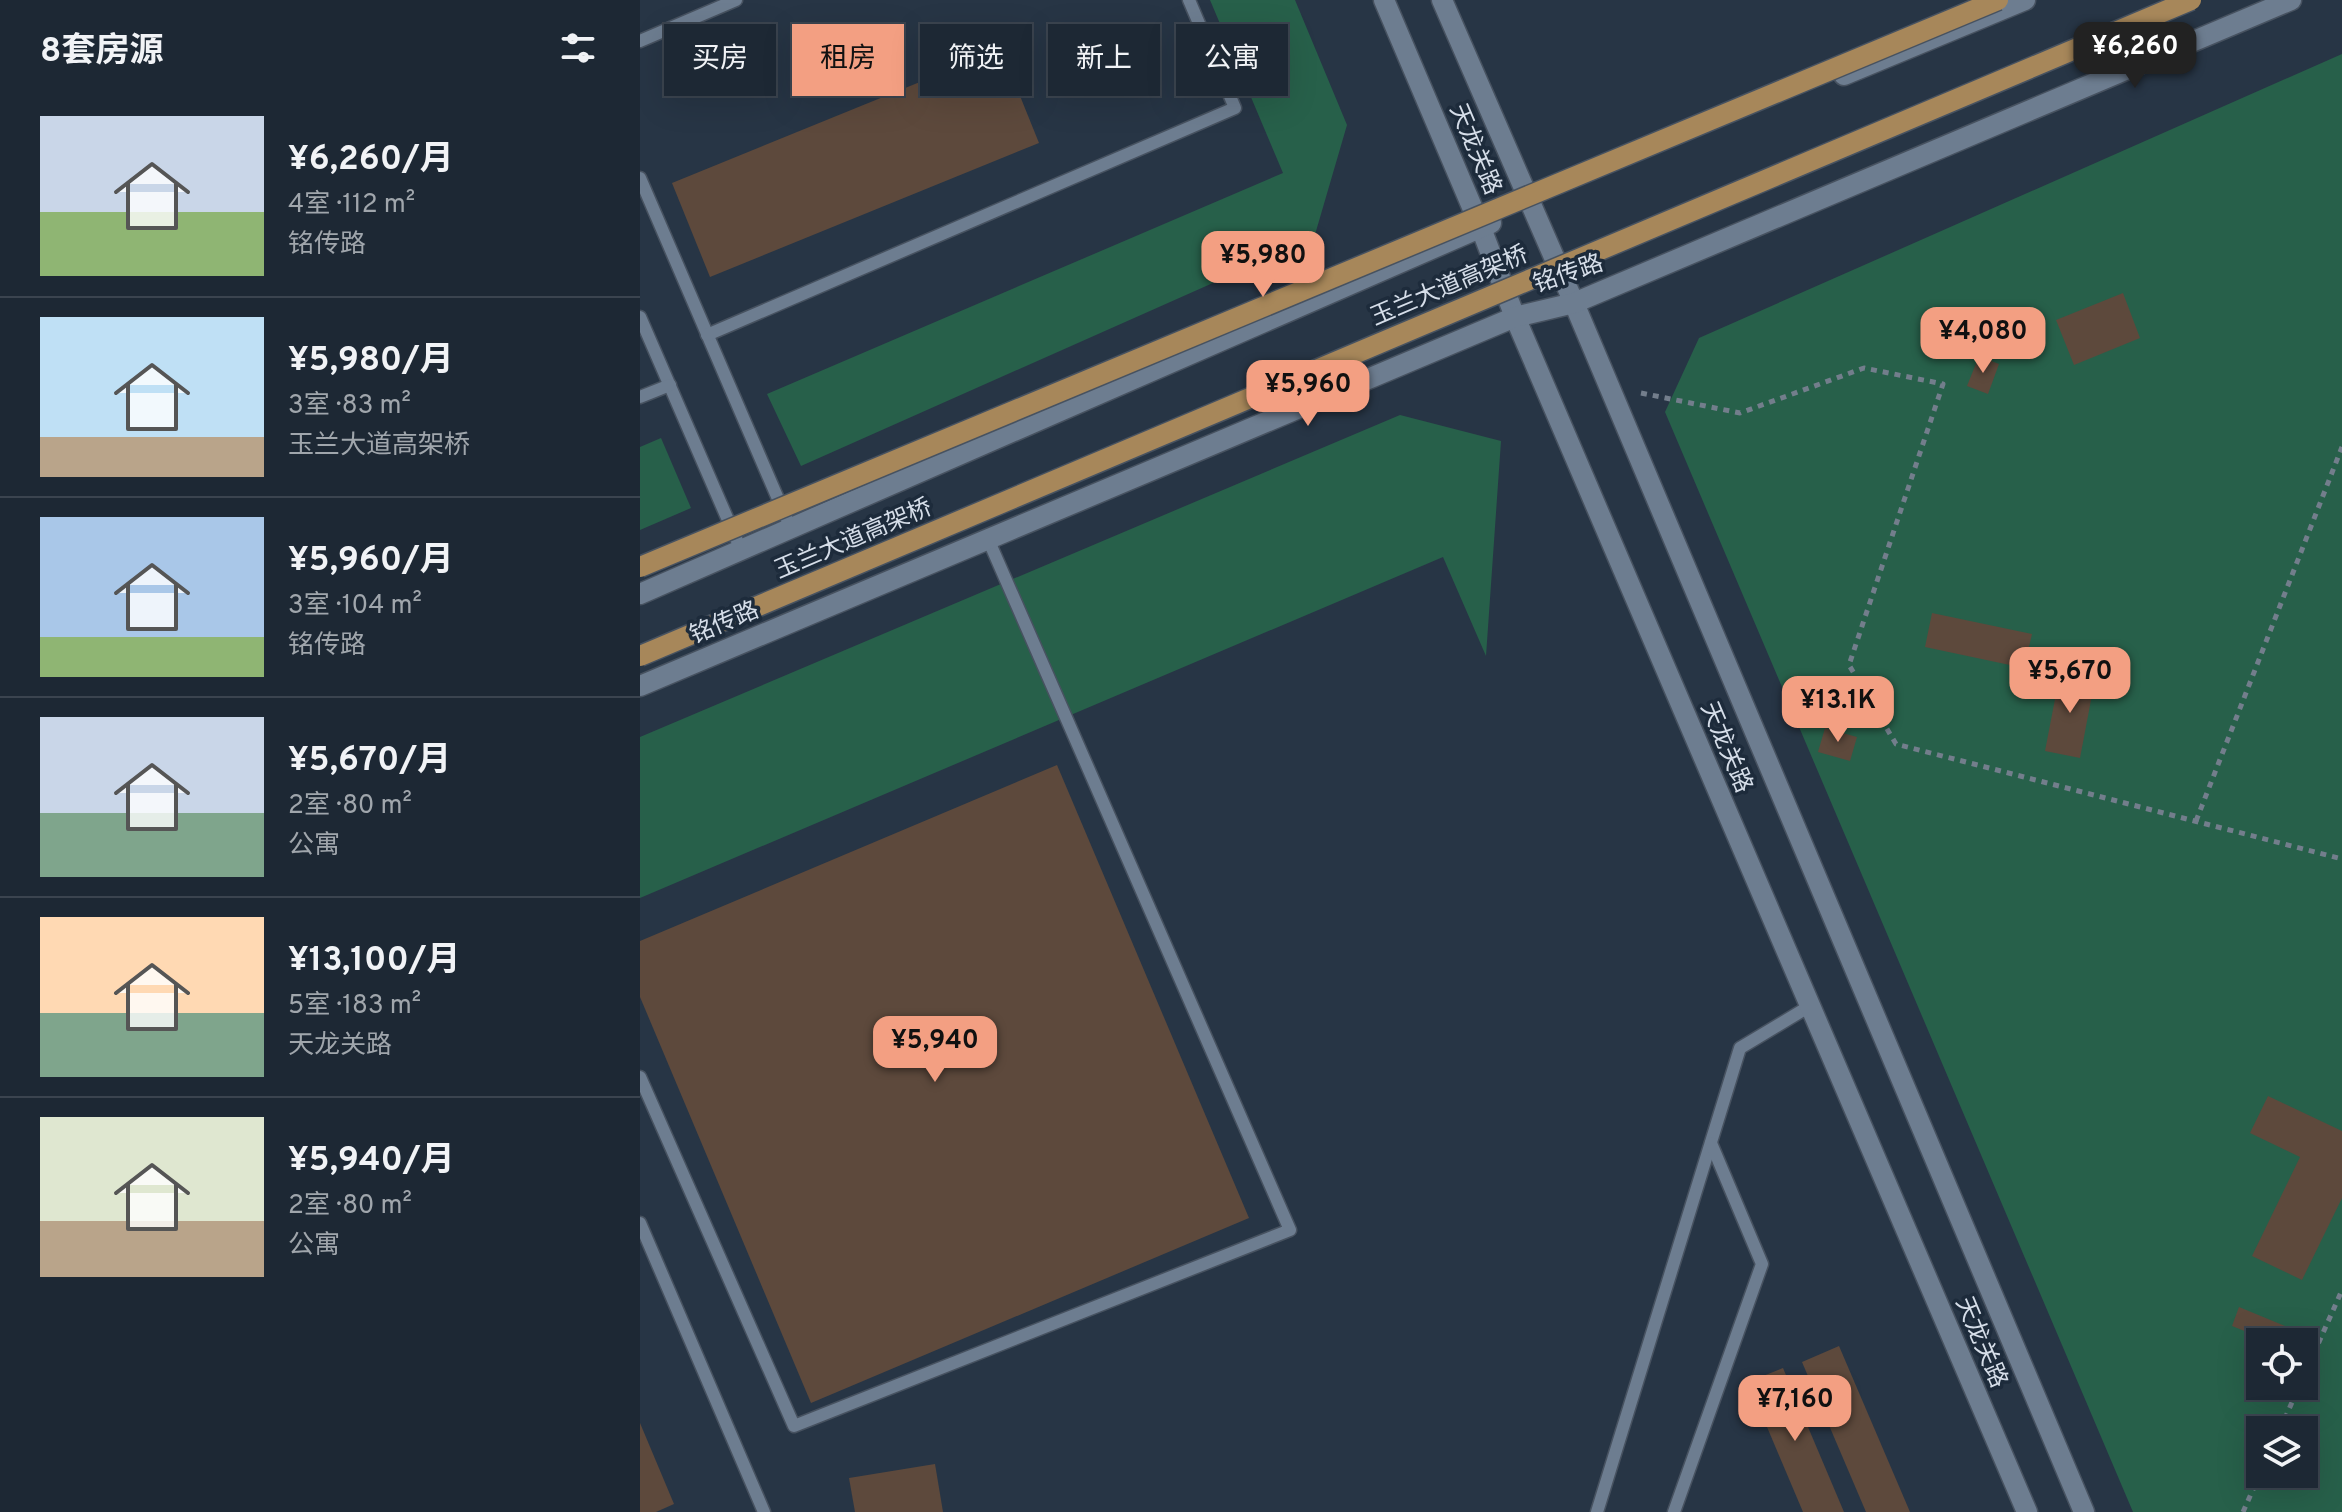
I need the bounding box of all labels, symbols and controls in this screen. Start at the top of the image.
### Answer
pin: ¥6,260 [2070,22,2200,90]
chip: 买房 [664,24,776,96]
chip: 租房 [792,24,904,96]
chip: 筛选 [920,24,1032,96]
chip: 新上 [1048,24,1160,96]
chip: 公寓 [1176,24,1288,96]
icon: filters [556,26,600,70]
text: 8套房源 [40,31,163,74]
text: ¥6,260 [2091,31,2179,64]
street label: 天龙关路 [1442,100,1507,200]
text: ¥6,260/月 [288,139,454,182]
icon: home [104,148,200,244]
text: 4室 · 112 m² [288,189,415,222]
text: 铭传路 [288,229,366,262]
pin: ¥5,980 [1198,231,1328,299]
text: ¥5,980 [1219,240,1307,273]
street label: 玉兰大道高架桥 [1367,240,1533,333]
street label: 铭传路 [1530,249,1608,301]
pin: ¥4,080 [1918,307,2048,375]
text: ¥4,080 [1938,316,2028,349]
text: ¥5,980/月 [288,340,454,383]
icon: home [104,349,200,445]
pin: ¥5,960 [1243,360,1373,428]
text: ¥5,960 [1264,369,1352,402]
text: 3室 · 83 m² [288,390,411,423]
text: 玉兰大道高架桥 [288,430,470,463]
street label: 玉兰大道高架桥 [771,493,937,586]
text: ¥5,960/月 [288,540,454,583]
icon: home [104,549,200,645]
text: 3室 · 104 m² [288,590,422,623]
street label: 铭传路 [686,596,764,652]
text: 铭传路 [288,630,366,663]
pin: ¥5,670 [2005,647,2135,715]
text: ¥5,670 [2027,656,2113,689]
pin: ¥13.1K [1773,676,1903,744]
text: ¥13.1K [1800,685,1876,718]
street label: 天龙关路 [1693,698,1758,798]
text: ¥5,670/月 [288,740,451,783]
icon: home [104,749,200,845]
text: 2室 · 80 m² [288,790,412,823]
text: 公寓 [288,830,340,863]
text: ¥13,100/月 [288,940,461,983]
icon: home [104,949,200,1045]
text: 5室 · 183 m² [288,990,421,1023]
pin: ¥5,940 [870,1016,1000,1084]
text: ¥5,940 [891,1025,979,1058]
text: 天龙关路 [288,1030,392,1063]
text: ¥5,940/月 [288,1140,455,1183]
icon: home [104,1149,200,1245]
text: 2室 · 80 m² [288,1190,412,1223]
text: 公寓 [288,1230,340,1263]
street label: 天龙关路 [1948,1293,2013,1393]
map controls [2246,1328,2318,1488]
button: locate [2246,1328,2318,1400]
pin: ¥7,160 [1730,1375,1860,1443]
text: ¥7,160 [1756,1384,1834,1417]
button: layers [2246,1416,2318,1488]

